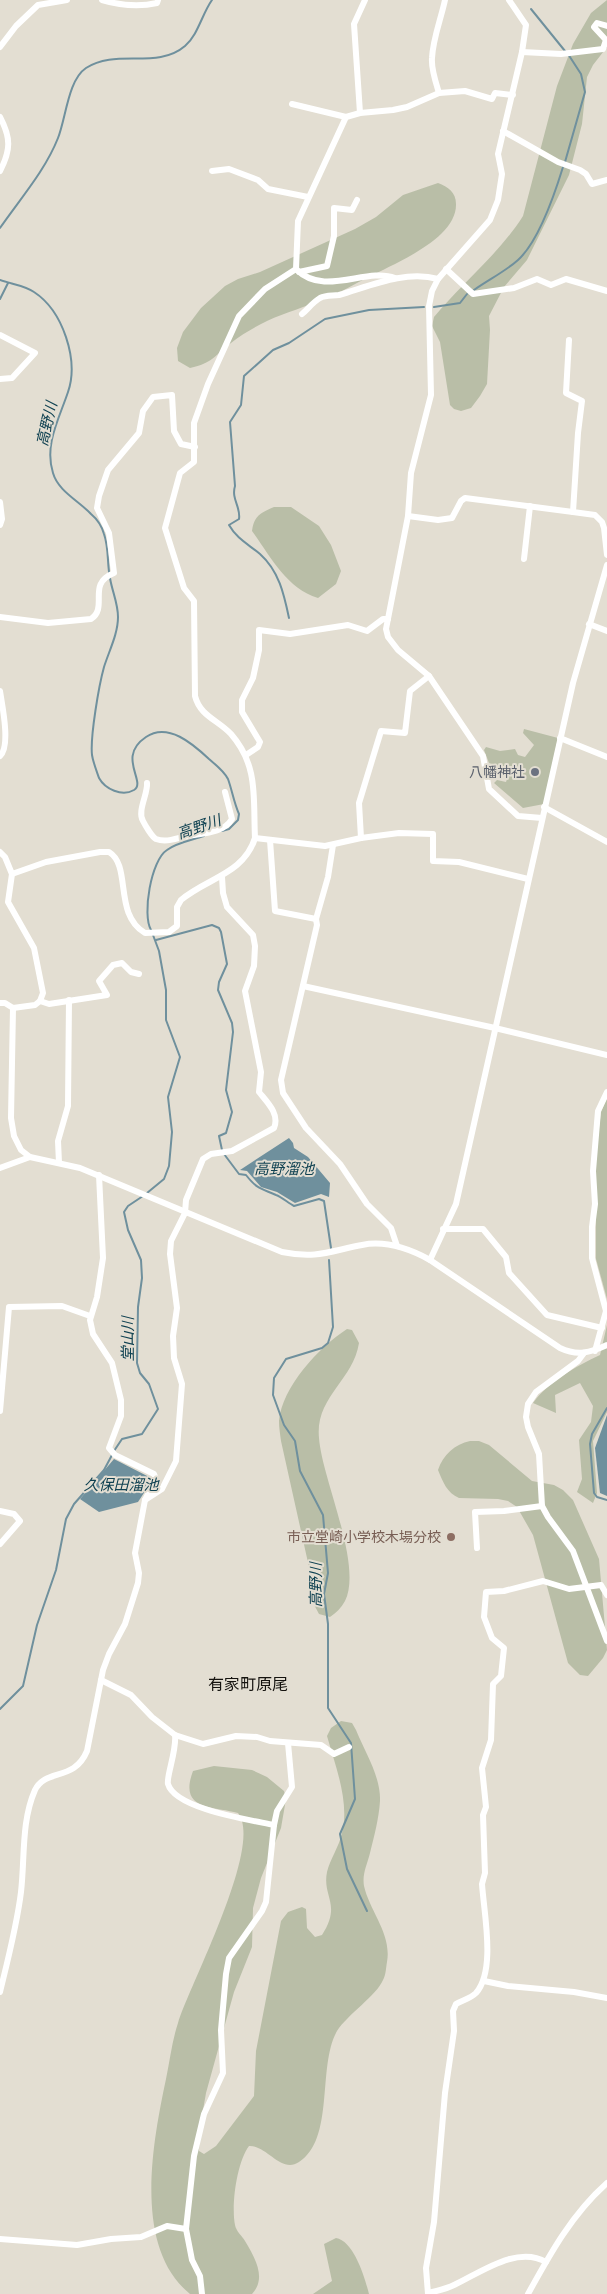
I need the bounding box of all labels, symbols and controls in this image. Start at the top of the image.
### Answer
water label: 高野川 [33,398,61,448]
place label: 八幡神社 [469,764,525,781]
marker: 八幡神社 [529,766,541,778]
water label: 高野川 [175,811,225,843]
water label: 高野溜池 [254,1160,316,1178]
water label: 堂山川 [119,1315,137,1362]
water label: 久保田溜池 [83,1476,160,1494]
place label: 市立堂崎小学校木場分校 [287,1529,441,1546]
marker: 市立堂崎小学校木場分校 [445,1531,457,1543]
water label: 高野川 [307,1561,325,1608]
district label: 有家町原尾 [208,1675,288,1694]

